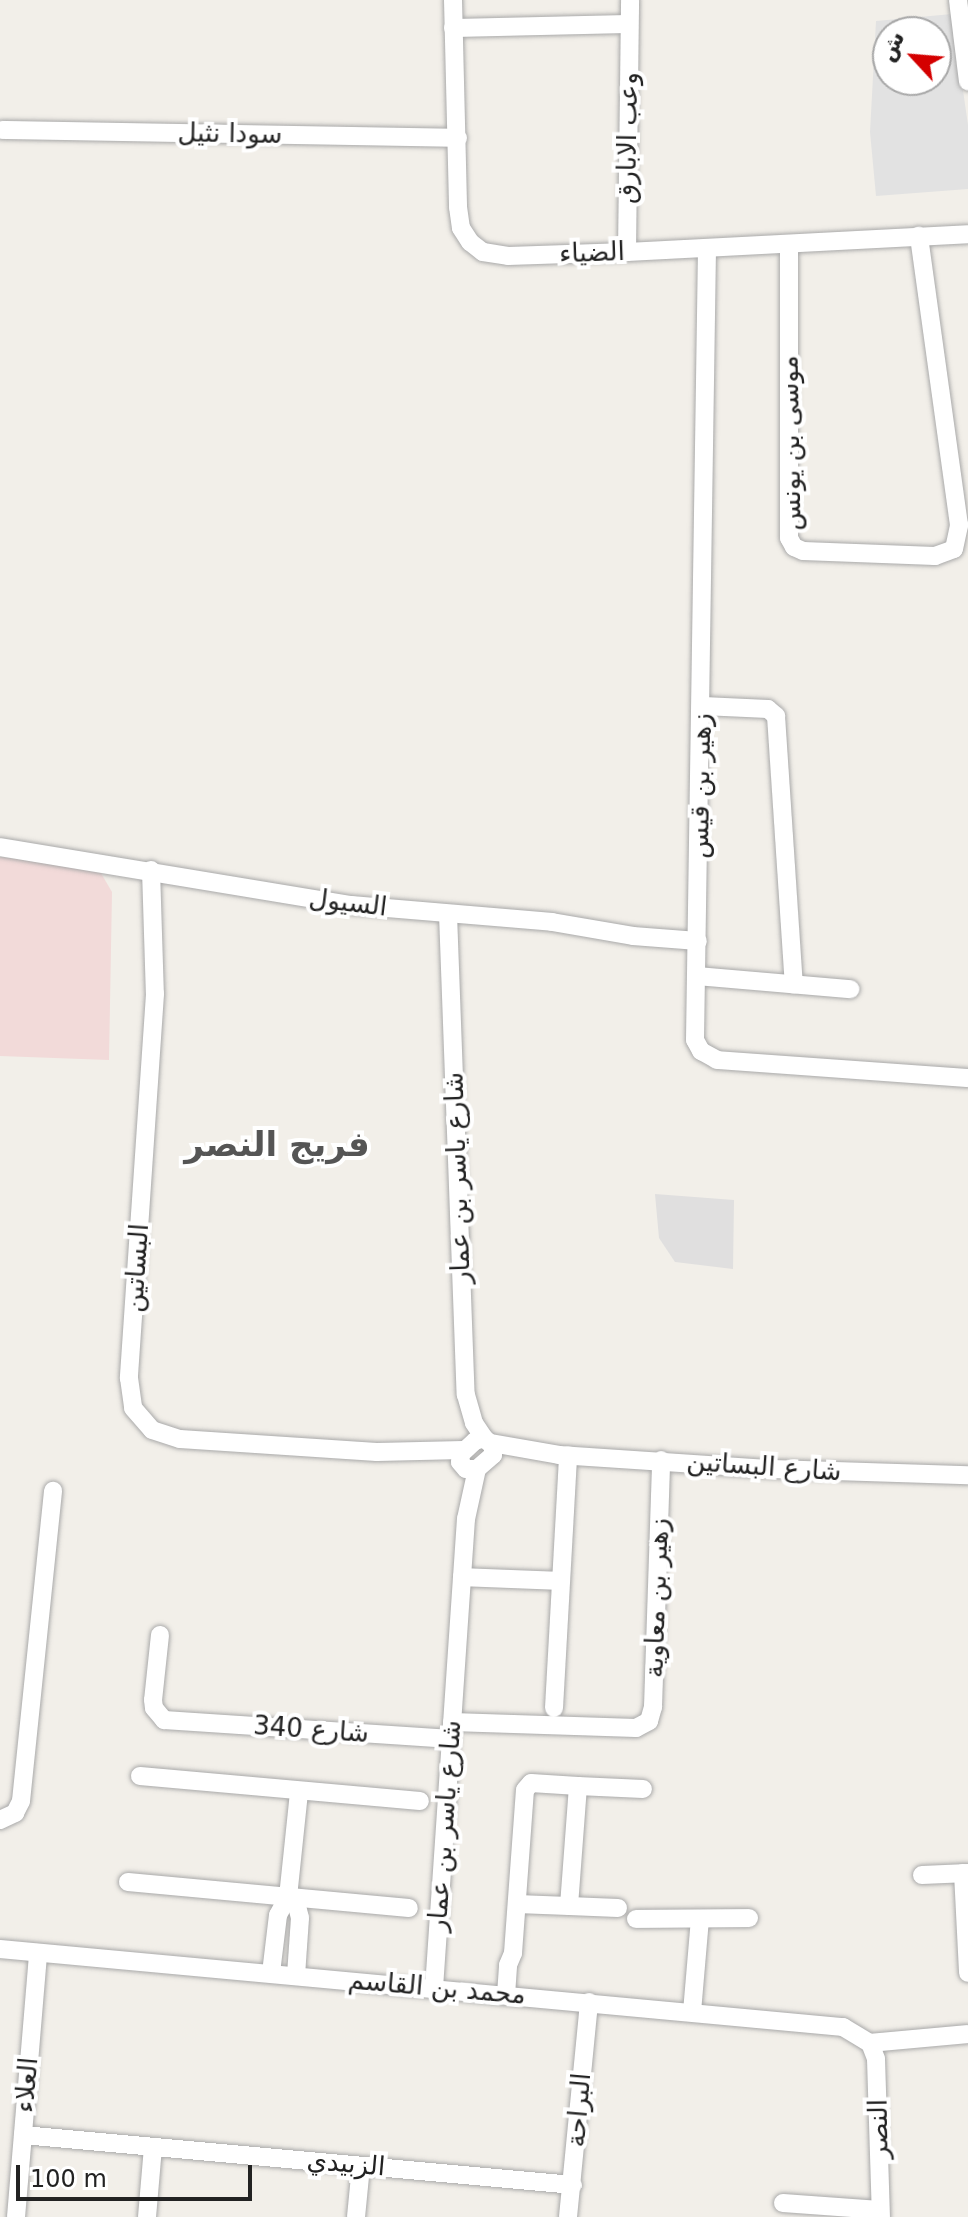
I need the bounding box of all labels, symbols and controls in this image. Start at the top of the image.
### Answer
north arrow [872,16,952,96]
text: ش [874,27,910,65]
street label: وعب الابارق [611,72,645,204]
street label: سودا نثيل [177,117,283,151]
street label: الضياء [559,236,625,270]
street label: موسى بن يونس [774,355,808,531]
street label: زهير بن قيس [684,713,718,859]
street label: السيول [307,883,389,923]
street label: شارع ياسر بن عمار [439,1072,477,1284]
district label: فريج النصر [184,1125,370,1165]
street label: البساتين [118,1223,156,1313]
street label: شارع البساتين [686,1446,842,1488]
street label: زهير بن معاوية [639,1517,675,1679]
street label: شارع 340 [252,1710,370,1750]
street label: شارع ياسر بن عمار [422,1719,468,1933]
street label: محمد بن القاسم [347,1965,527,2011]
street label: العلاء [9,2056,45,2114]
street label: البراحة [560,2071,598,2149]
street label: النصر [863,2099,895,2159]
street label: الزبيدي [306,2145,386,2183]
scale bar [20,2149,256,2199]
text: 100 m [30,2165,107,2193]

